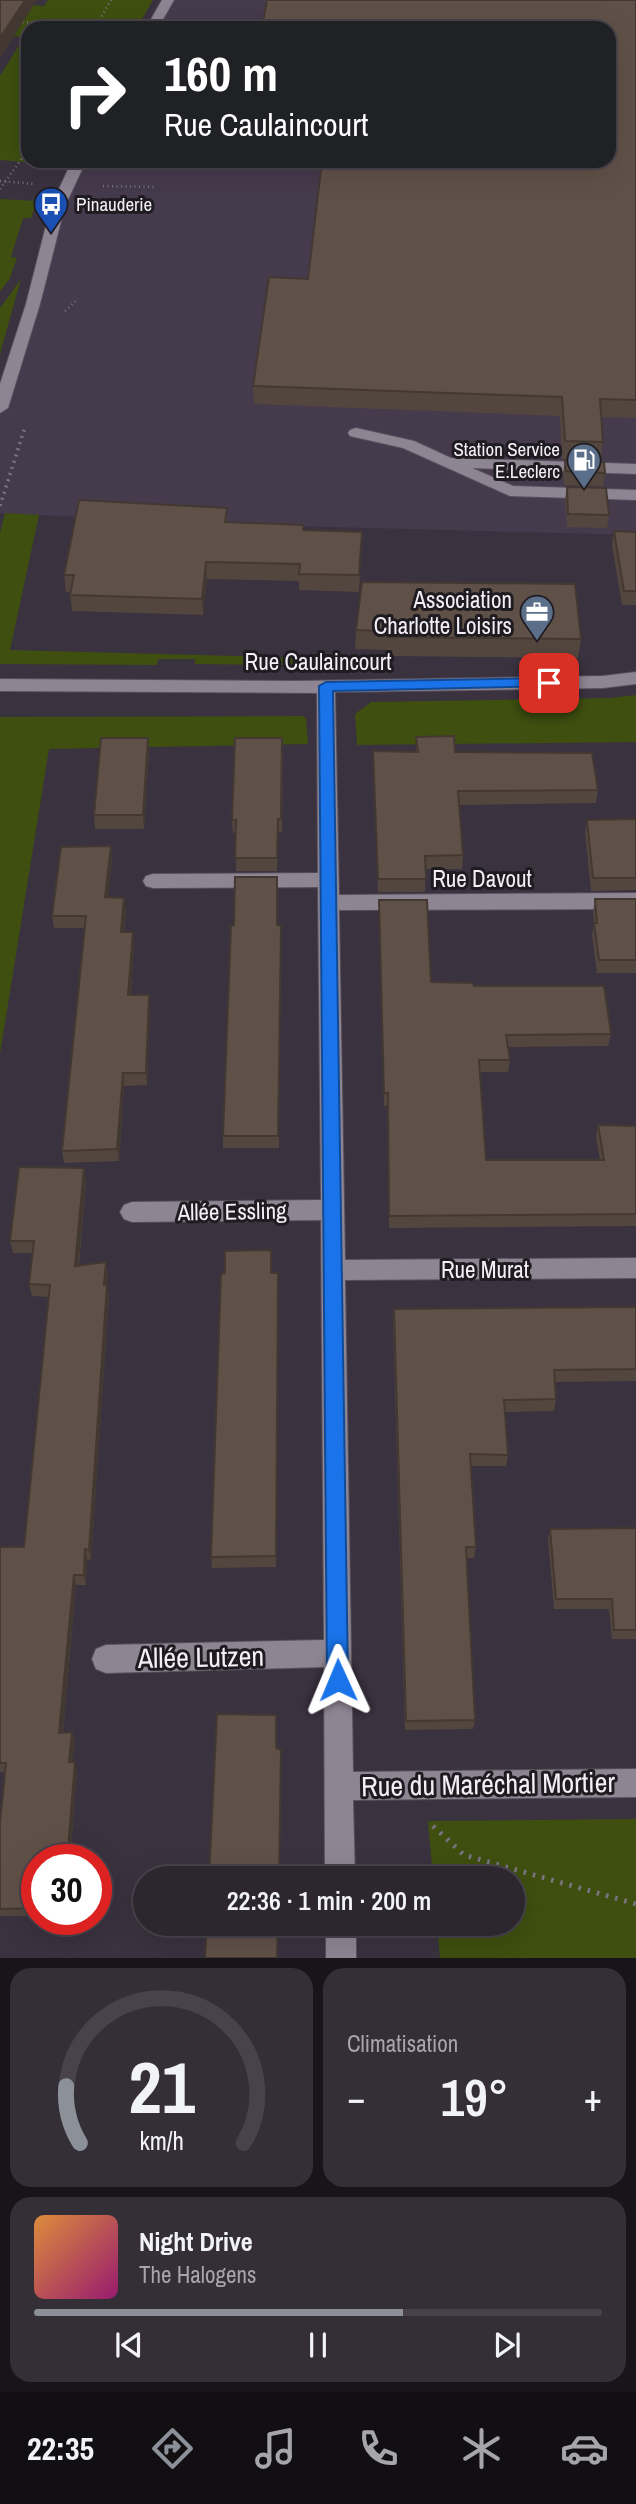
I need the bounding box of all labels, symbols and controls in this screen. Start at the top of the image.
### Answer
text: 160 m [164,40,278,106]
icon: right [49,49,140,140]
text: Rue Caulaincourt [164,103,368,146]
bus stop icon: Pinauderie [32,185,70,234]
place label: Pinauderie [76,191,152,217]
place label: Station Service E.Leclerc [453,436,560,484]
fuel station icon: Station Service E.Leclerc [565,441,603,490]
place label: Association Charlotte Loisirs [374,584,512,641]
office icon: Association Charlotte Loisirs [518,593,556,642]
street label: Rue Caulaincourt [245,646,391,677]
pin [519,653,579,713]
icon: arrive [530,664,568,702]
street label: Rue Davout [432,863,532,894]
street label: Allée Essling [176,1195,287,1227]
street label: Rue Murat [441,1254,529,1285]
street label: Allée Lutzen [136,1637,265,1677]
position arrow [301,1643,375,1717]
street label: Rue du Maréchal Mortier [361,1763,616,1805]
speed limit sign: 30 [21,1844,112,1935]
text: 22:36 · 1 min · 200 m [227,1883,431,1918]
text: Climatisation [347,2028,458,2059]
text: 21 [128,2039,195,2137]
text: 19° [440,2062,509,2132]
text: − [347,2072,365,2123]
text: + [584,2072,602,2123]
text: km/h [139,2124,184,2158]
text: Night Drive [139,2224,253,2259]
text: The Halogens [139,2259,256,2290]
icon: previous [110,2326,148,2364]
icon: pause [299,2326,337,2364]
icon: next [488,2326,526,2364]
icon: directions [148,2424,197,2473]
icon: music [251,2424,300,2473]
icon: phone [354,2424,403,2473]
icon: climate [457,2424,506,2473]
icon: car [560,2424,609,2473]
text: 22:35 [27,2427,94,2470]

